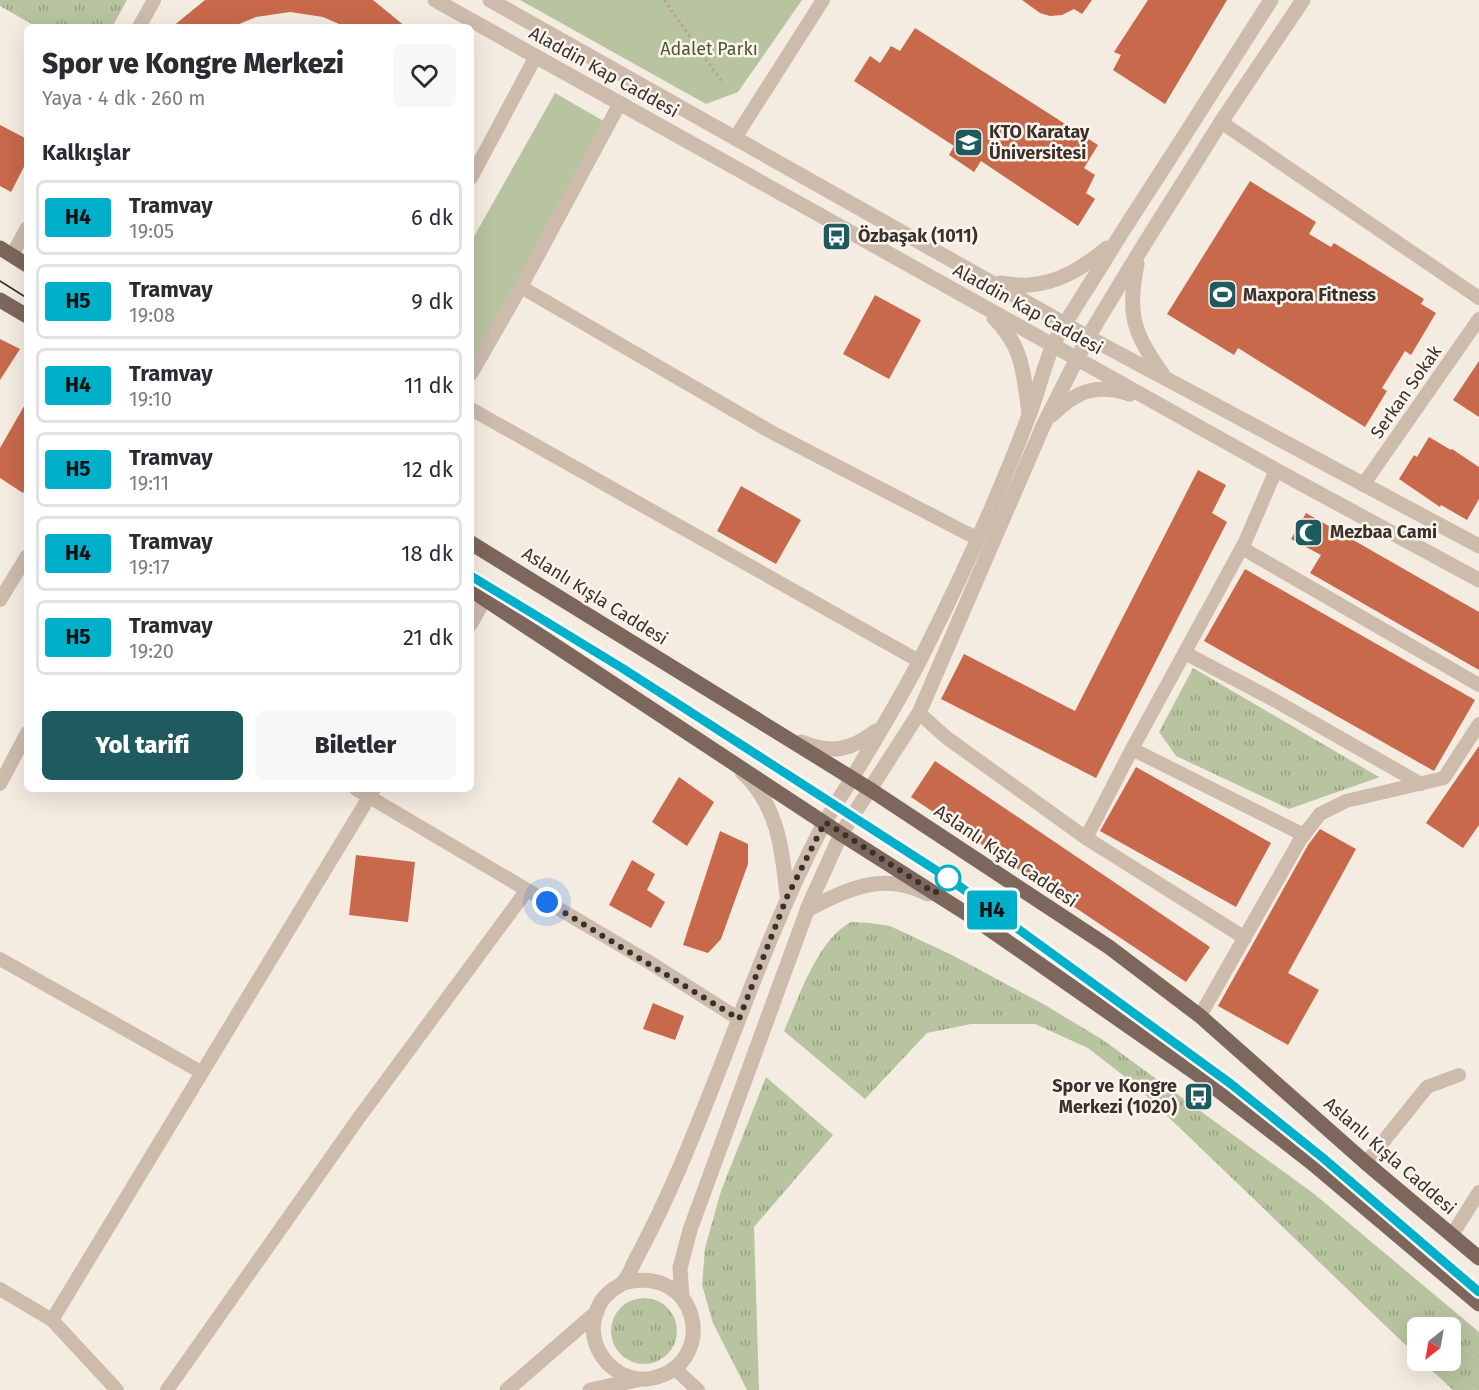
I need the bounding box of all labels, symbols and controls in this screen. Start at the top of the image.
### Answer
street label: Aladdin Kap Caddesi [525,22,683,122]
park label: Adalet Parkı [660,38,758,60]
button: heart [393,44,456,107]
text: Spor ve Kongre Merkezi [42,47,344,80]
text: Yaya · 4 dk · 260 m [42,86,206,110]
place label: KTO Karatay Üniversitesi [989,121,1090,164]
school or university icon: KTO Karatay Üniversitesi [952,126,984,158]
text: Kalkışlar [42,139,130,166]
text: Tramvay [129,192,213,219]
text: H4 [65,204,91,230]
text: 6 dk [411,204,453,231]
text: 19:05 [129,219,174,243]
bus stop icon: Özbaşak (1011) [821,220,853,252]
place label: Özbaşak (1011) [858,225,978,247]
street label: Aladdin Kap Caddesi [949,259,1107,359]
text: Tramvay [129,276,213,303]
sports icon: Maxpora Fitness [1206,279,1238,311]
place label: Maxpora Fitness [1243,284,1376,306]
text: H5 [65,288,91,314]
text: 9 dk [411,288,453,315]
text: 19:08 [129,303,175,327]
street label: Serkan Sokak [1366,340,1447,443]
text: Tramvay [129,360,213,387]
text: H4 [65,372,91,398]
text: 11 dk [404,372,453,399]
text: 19:10 [129,387,172,411]
text: Tramvay [129,444,213,471]
text: H5 [65,456,91,482]
text: 12 dk [402,456,453,483]
text: 19:11 [129,471,169,495]
mosque icon: Mezbaa Cami [1293,516,1325,548]
place label: Mezbaa Cami [1330,521,1437,543]
text: Tramvay [129,528,213,555]
text: H4 [65,540,91,566]
text: 18 dk [401,540,453,567]
street label: Aslanlı Kışla Caddesi [518,542,672,650]
text: 19:17 [129,555,170,579]
text: Tramvay [129,612,213,639]
text: H5 [65,624,91,650]
text: 21 dk [403,624,453,651]
text: 19:20 [129,639,174,663]
button: Yol tarifi [42,711,243,780]
button: Biletler [255,711,456,780]
street label: Aslanlı Kışla Caddesi [930,800,1082,912]
unlabelled marker [935,865,961,891]
your location [532,887,562,917]
line badge: H4 [965,890,1019,930]
text: H4 [979,897,1005,923]
place label: Spor ve Kongre Merkezi (1020) [1052,1075,1177,1118]
bus stop icon: Spor ve Kongre Merkezi (1020) [1182,1080,1214,1112]
street label: Aslanlı Kışla Caddesi [1319,1093,1461,1219]
north arrow [1407,1317,1461,1371]
map controls [1407,1317,1461,1371]

